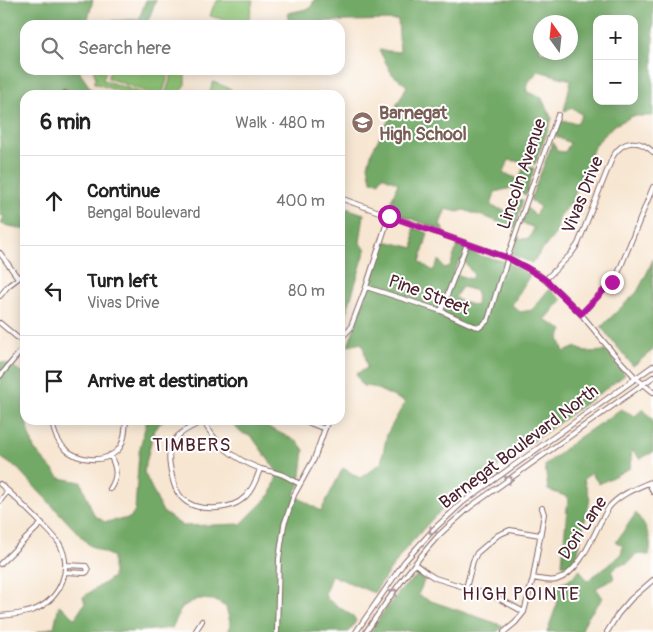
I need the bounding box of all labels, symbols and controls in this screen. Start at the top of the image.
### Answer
north arrow [533,15,578,60]
map controls [593,15,638,105]
button: + [593,15,638,60]
search box [20,20,345,75]
icon: search [38,34,66,62]
text: Search here [78,36,171,60]
button: − [593,60,638,105]
place label: Barnegat High School [379,102,467,146]
text: 6 min [40,109,91,136]
school or university icon: Barnegat High School [351,111,375,135]
text: Walk · 480 m [235,113,325,133]
street label: Lincoln Avenue [492,115,552,233]
street label: Vivas Drive [557,153,609,237]
text: Continue [87,179,160,203]
icon: ahead [40,187,68,215]
text: 400 m [276,191,325,211]
text: Bengal Boulevard [87,203,201,223]
route start [378,205,401,228]
text: Turn left [87,269,157,293]
street label: Pine Street [385,270,473,321]
route end [601,271,624,294]
icon: left [40,277,68,305]
text: 80 m [288,281,325,301]
text: Vivas Drive [87,293,159,313]
icon: arrive [40,367,68,395]
text: Arrive at destination [87,369,248,393]
street label: Barnegat Boulevard North [435,380,603,514]
district label: TIMBERS [152,433,232,457]
one-way arrow [503,476,513,485]
street label: Dori Lane [553,492,613,564]
one-way arrow [429,526,438,535]
district label: HIGH POINTE [462,582,580,606]
one-way arrow [388,589,396,598]

